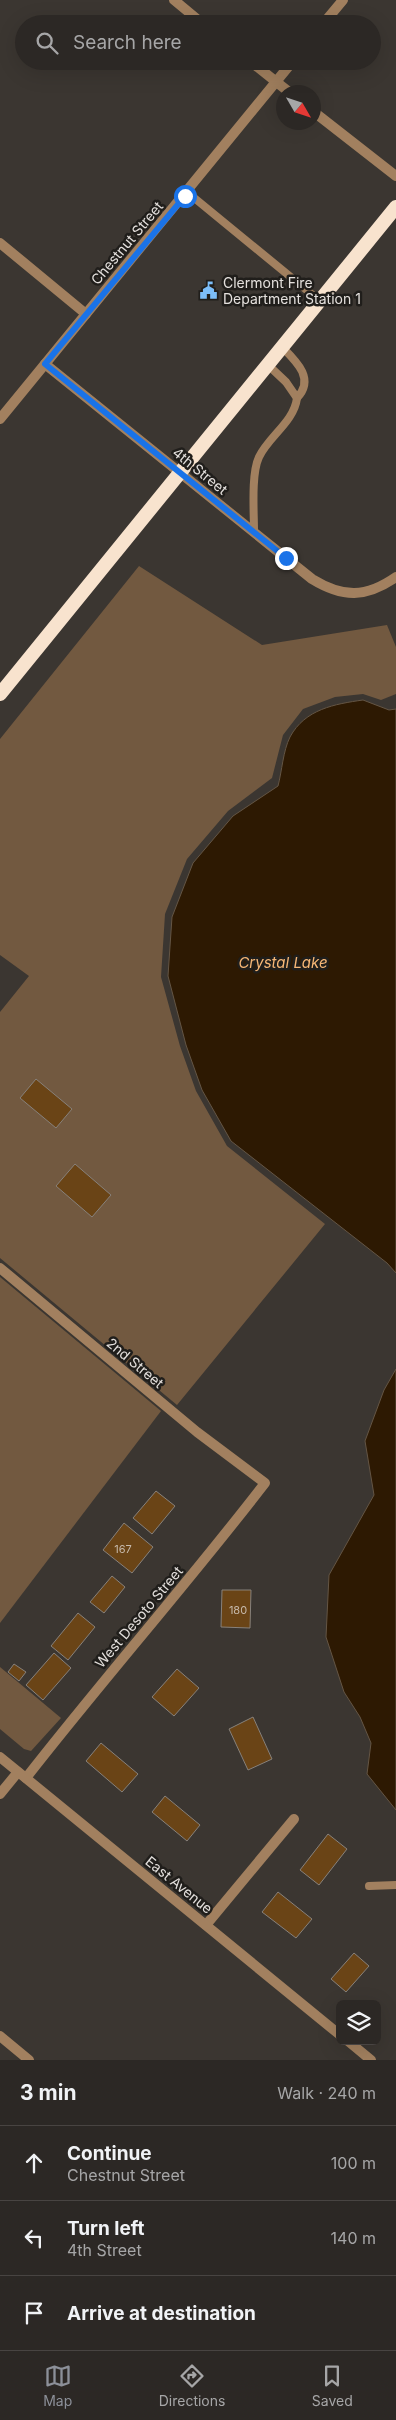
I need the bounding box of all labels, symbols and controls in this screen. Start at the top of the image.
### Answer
search box [15,15,381,70]
icon: search [33,29,61,57]
text: Search here [73,31,182,54]
north arrow [276,85,321,130]
route start [174,185,197,208]
street label: Chestnut Street [87,197,167,288]
place label: Clermont Fire Department Station 1 [223,274,361,307]
public building icon: Clermont Fire Department Station 1 [199,281,219,301]
street label: 4th Street [170,443,231,498]
route end [275,547,298,570]
water label: Crystal Lake [238,953,328,972]
street label: 2nd Street [103,1334,167,1392]
house number: 167 [114,1542,132,1556]
street label: West Desoto Street [91,1562,186,1671]
house number: 180 [229,1603,247,1617]
street label: East Avenue [142,1852,216,1917]
map controls [336,2000,381,2045]
button: layers [336,2000,381,2045]
text: 3 min [20,2080,76,2105]
text: Walk · 240 m [277,2083,376,2103]
text: Continue [67,2142,152,2165]
icon: ahead [20,2149,48,2177]
text: 100 m [331,2153,376,2173]
text: Chestnut Street [67,2165,185,2185]
text: Turn left [67,2217,145,2240]
icon: left [20,2224,48,2252]
text: 140 m [331,2228,376,2248]
text: 4th Street [67,2240,142,2260]
icon: arrive [20,2299,48,2327]
text: Arrive at destination [67,2302,256,2325]
tab: Map [43,2362,72,2409]
tab: Directions [159,2362,225,2409]
tab: Saved [312,2362,353,2409]

